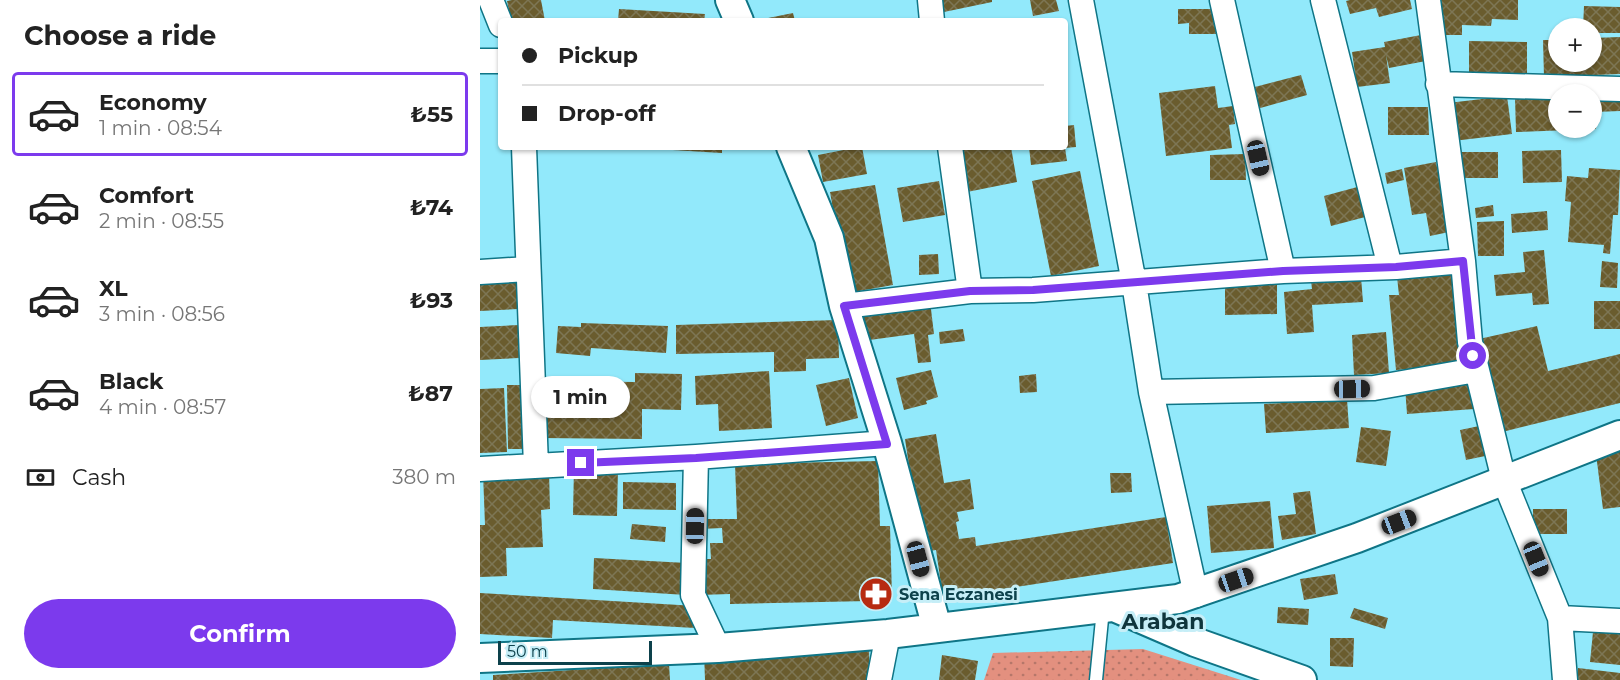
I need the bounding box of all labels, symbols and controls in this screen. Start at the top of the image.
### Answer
map controls [1548,18,1602,138]
button: + [1548,18,1602,72]
text: Choose a ride [24,19,216,52]
text: Pickup [558,42,638,69]
button: − [1548,84,1602,138]
icon: car [27,87,81,141]
text: Economy [99,89,207,116]
text: Drop-off [558,100,656,127]
text: ₺55 [410,101,453,128]
text: 1 min · 08:54 [99,116,222,140]
car [1245,138,1271,178]
icon: car [27,180,81,234]
text: Comfort [99,182,194,209]
text: ₺74 [410,194,453,221]
text: 2 min · 08:55 [99,209,224,233]
icon: car [27,273,81,327]
text: XL [99,275,128,302]
text: ₺93 [410,287,453,314]
text: 3 min · 08:56 [99,302,225,326]
route start [1459,342,1486,369]
icon: car [27,366,81,420]
text: Black [99,368,163,395]
callout: 1 min [531,376,630,418]
text: ₺87 [408,380,453,407]
car [1334,380,1370,398]
text: 1 min [553,385,608,409]
text: 4 min · 08:57 [99,395,226,419]
route end [567,449,594,476]
icon: cash [24,461,57,494]
text: Cash [72,464,126,491]
text: 380 m [392,465,456,489]
car [1379,507,1419,537]
car [686,508,704,544]
car [905,539,931,579]
car [1521,539,1551,579]
car [1216,566,1256,594]
pharmacy icon: Sena Eczanesi [858,576,894,612]
place label: Sena Eczanesi [899,585,1018,604]
button: Confirm [24,599,456,668]
district label: Araban [1121,608,1204,635]
scale bar [498,638,652,666]
text: 50 m [507,642,548,661]

